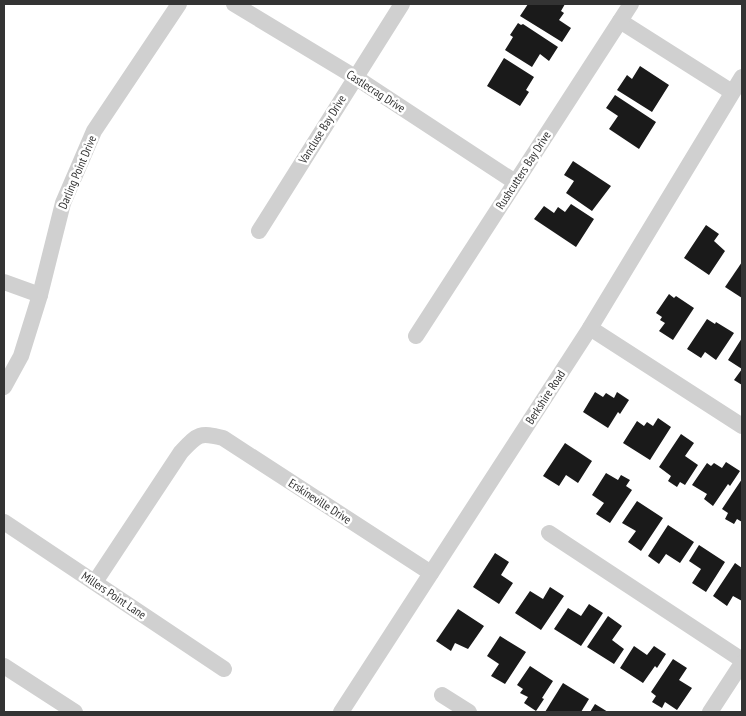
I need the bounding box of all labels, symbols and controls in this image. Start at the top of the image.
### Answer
street label: Castlecrag Drive [344,66,408,116]
street label: Vancluse Bay Drive [294,92,349,167]
street label: Rushcutters Bay Drive [492,128,554,212]
street label: Darling Point Drive [55,133,99,211]
street label: Berkshire Road [522,367,568,427]
street label: Erskineville Drive [286,475,354,527]
street label: Millers Point Lane [79,568,149,622]

